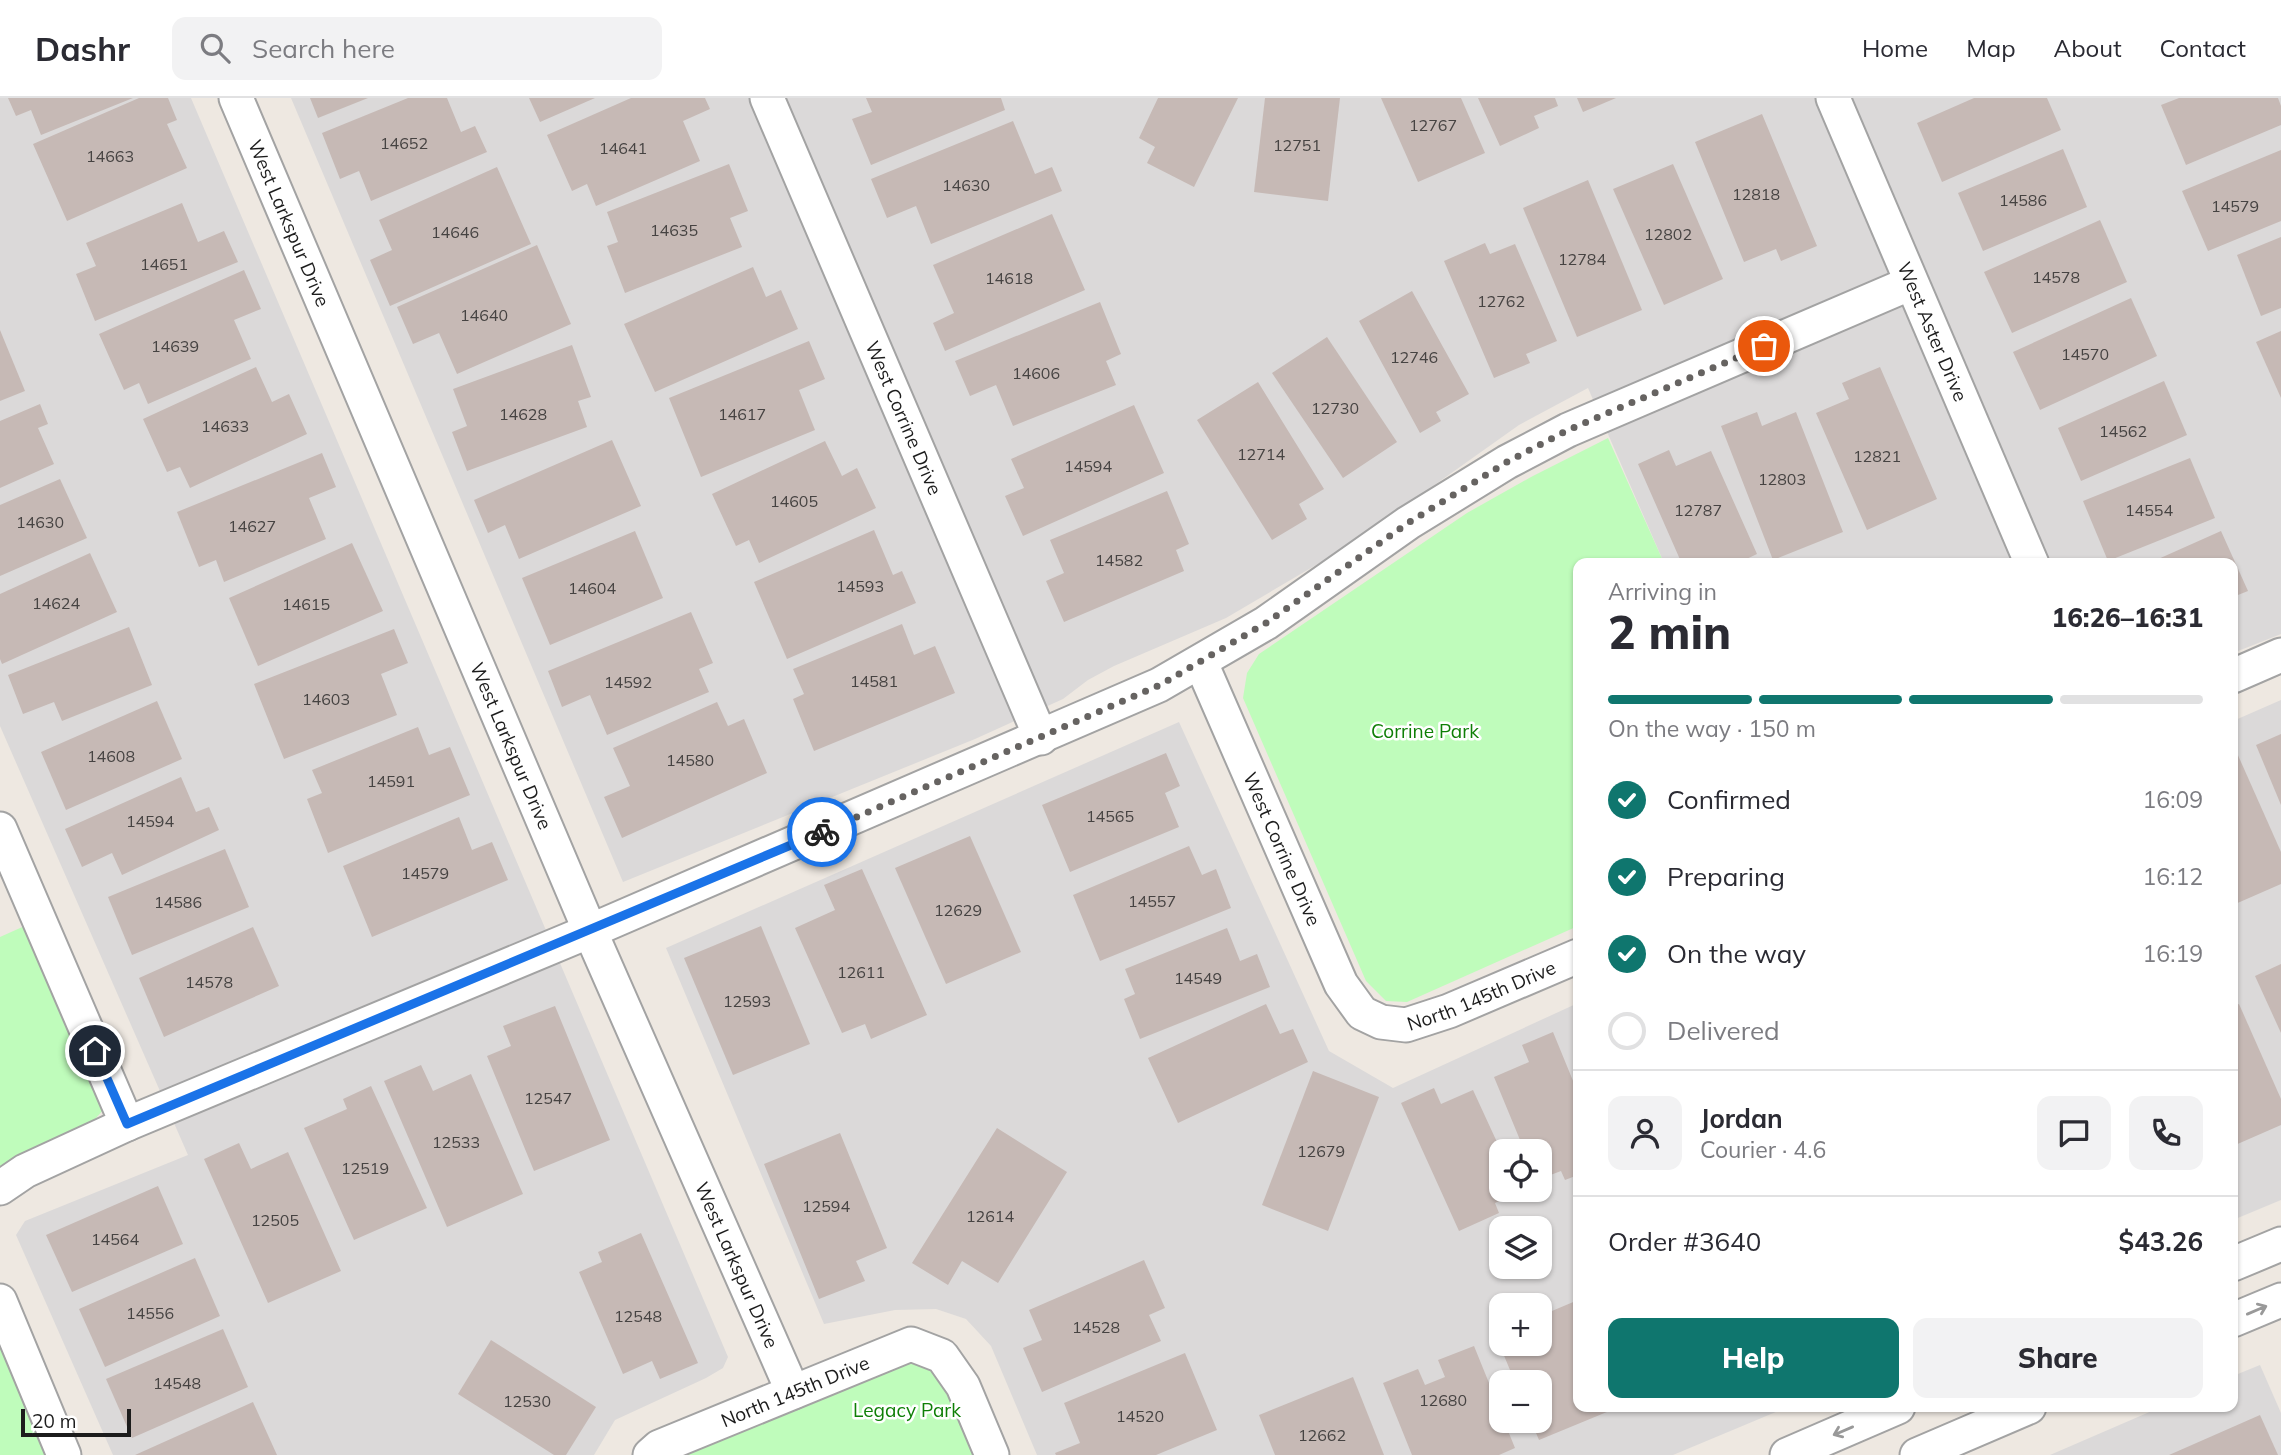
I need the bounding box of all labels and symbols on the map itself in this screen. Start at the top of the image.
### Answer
house number: 12767 [1409,115,1457,135]
house number: 14652 [380,133,428,153]
house number: 12751 [1273,135,1321,155]
street label: West Larkspur Drive [243,136,335,310]
house number: 14641 [599,138,647,158]
house number: 14663 [86,146,134,166]
house number: 14630 [942,175,990,195]
house number: 12818 [1732,184,1780,204]
house number: 14586 [1999,190,2047,210]
house number: 14579 [2211,196,2259,216]
house number: 14635 [650,220,698,240]
house number: 14646 [431,222,479,242]
house number: 12802 [1644,224,1692,244]
house number: 12784 [1558,249,1606,269]
house number: 14651 [140,254,188,274]
street label: West Aster Drive [1892,258,1973,405]
house number: 14578 [2032,267,2080,287]
house number: 14618 [985,268,1033,288]
house number: 12762 [1477,291,1525,311]
house number: 14640 [460,305,508,325]
pin [1734,316,1794,376]
house number: 14639 [151,336,199,356]
street label: West Corrine Drive [860,337,948,499]
house number: 14570 [2061,344,2109,364]
house number: 12746 [1390,347,1438,367]
house number: 14606 [1012,363,1060,383]
house number: 12730 [1311,398,1359,418]
house number: 14628 [499,404,547,424]
house number: 14617 [718,404,766,424]
house number: 14633 [201,416,249,436]
house number: 14562 [2099,421,2147,441]
house number: 12714 [1237,444,1285,464]
house number: 12821 [1853,446,1901,466]
house number: 14594 [1064,456,1112,476]
house number: 12803 [1758,469,1806,489]
house number: 14605 [770,491,818,511]
house number: 12787 [1674,500,1722,520]
house number: 14554 [2125,500,2173,520]
house number: 14630 [16,512,64,532]
house number: 14627 [228,516,276,536]
house number: 14582 [1095,550,1143,570]
house number: 14593 [836,576,884,596]
house number: 14604 [568,578,616,598]
house number: 14624 [32,593,80,613]
house number: 14615 [282,594,330,614]
street label: West Larkspur Drive [465,659,557,833]
house number: 14581 [850,671,898,691]
house number: 14592 [604,672,652,692]
house number: 14603 [302,689,350,709]
park label: Corrine Park [1371,719,1479,743]
house number: 14608 [87,746,135,766]
house number: 14580 [666,750,714,770]
street label: West Corrine Drive [1238,769,1326,930]
house number: 14591 [367,771,415,791]
courier [787,797,857,867]
house number: 14565 [1086,806,1134,826]
house number: 14594 [126,811,174,831]
house number: 14579 [401,863,449,883]
house number: 14557 [1128,891,1176,911]
house number: 14586 [154,892,202,912]
house number: 12629 [934,900,982,920]
street label: North 145th Drive [1404,955,1559,1036]
house number: 12611 [837,962,885,982]
house number: 14549 [1174,968,1222,988]
house number: 14578 [185,972,233,992]
house number: 12593 [723,991,771,1011]
pin [65,1021,125,1081]
house number: 12547 [524,1088,572,1108]
house number: 12533 [432,1132,480,1152]
house number: 12679 [1297,1141,1345,1161]
house number: 12519 [341,1158,389,1178]
street label: West Larkspur Drive [690,1178,784,1352]
house number: 12594 [802,1196,850,1216]
house number: 12614 [966,1206,1014,1226]
house number: 12505 [251,1210,299,1230]
house number: 14564 [91,1229,139,1249]
house number: 14556 [126,1303,174,1323]
one-way arrow [2246,1303,2267,1316]
house number: 12548 [614,1306,662,1326]
house number: 14528 [1072,1317,1120,1337]
street label: North 145th Drive [717,1350,873,1432]
house number: 14548 [153,1373,201,1393]
house number: 12680 [1419,1390,1467,1410]
house number: 12530 [503,1391,551,1411]
park label: Legacy Park [853,1398,961,1422]
scale bar [21,1406,131,1438]
house number: 14520 [1116,1406,1164,1426]
house number: 12662 [1298,1425,1346,1445]
one-way arrow [1832,1425,1854,1438]

